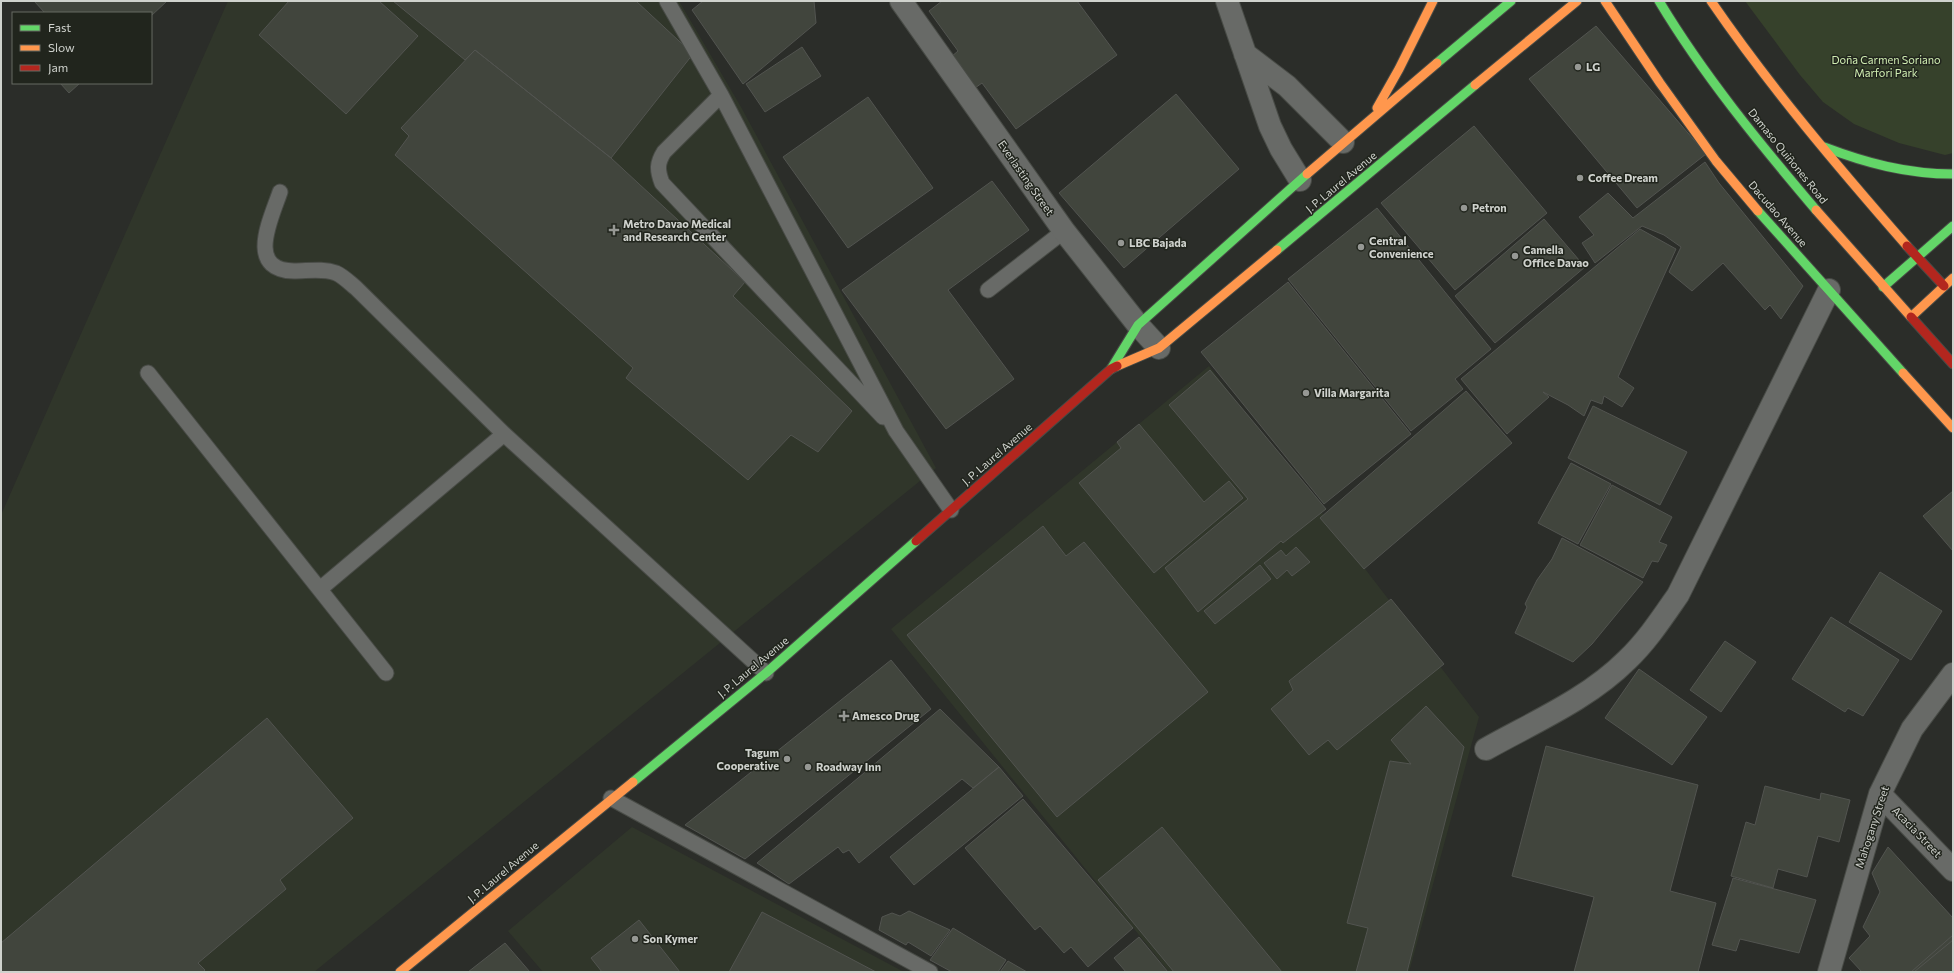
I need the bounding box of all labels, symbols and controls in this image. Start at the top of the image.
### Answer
legend [12,12,152,84]
text: Fast [48,20,71,34]
text: Slow [48,40,75,54]
park label: Doña Carmen Soriano Marfori Park [1831,53,1941,79]
text: Jam [48,60,68,75]
place label: LG [1586,60,1600,73]
marker: LG [1573,62,1583,72]
street label: Damaso Quiñones Road [1746,105,1831,206]
street label: Everlasting Street [996,138,1057,218]
street label: J. P. Laurel Avenue [1303,148,1379,216]
place label: Coffee Dream [1588,171,1658,184]
marker: Coffee Dream [1575,173,1585,183]
street label: Dacudao Avenue [1746,178,1811,249]
place label: Petron [1472,201,1507,214]
marker: Petron [1459,203,1469,213]
place label: Metro Davao Medical and Research Center [623,217,731,243]
marker: Metro Davao Medical and Research Center [608,224,620,236]
place label: Central Convenience [1369,234,1434,260]
place label: LBC Bajada [1129,236,1187,249]
marker: LBC Bajada [1116,238,1126,248]
marker: Central Convenience [1356,242,1366,252]
place label: Camella Office Davao [1523,243,1589,269]
marker: Camella Office Davao [1510,251,1520,261]
place label: Villa Margarita [1314,386,1390,399]
marker: Villa Margarita [1301,388,1311,398]
street label: J. P. Laurel Avenue [959,420,1035,488]
street label: J. P. Laurel Avenue [715,633,791,701]
place label: Amesco Drug [852,709,919,722]
marker: Amesco Drug [839,711,849,721]
place label: Tagum Cooperative [717,746,779,772]
marker: Tagum Cooperative [782,754,792,764]
place label: Roadway Inn [816,760,881,773]
marker: Roadway Inn [803,762,813,772]
street label: Mahogany Street [1852,784,1891,870]
street label: Acacia Street [1890,803,1945,860]
street label: J. P. Laurel Avenue [465,838,541,906]
place label: Son Kymer [643,932,698,945]
marker: Son Kymer [630,934,640,944]

